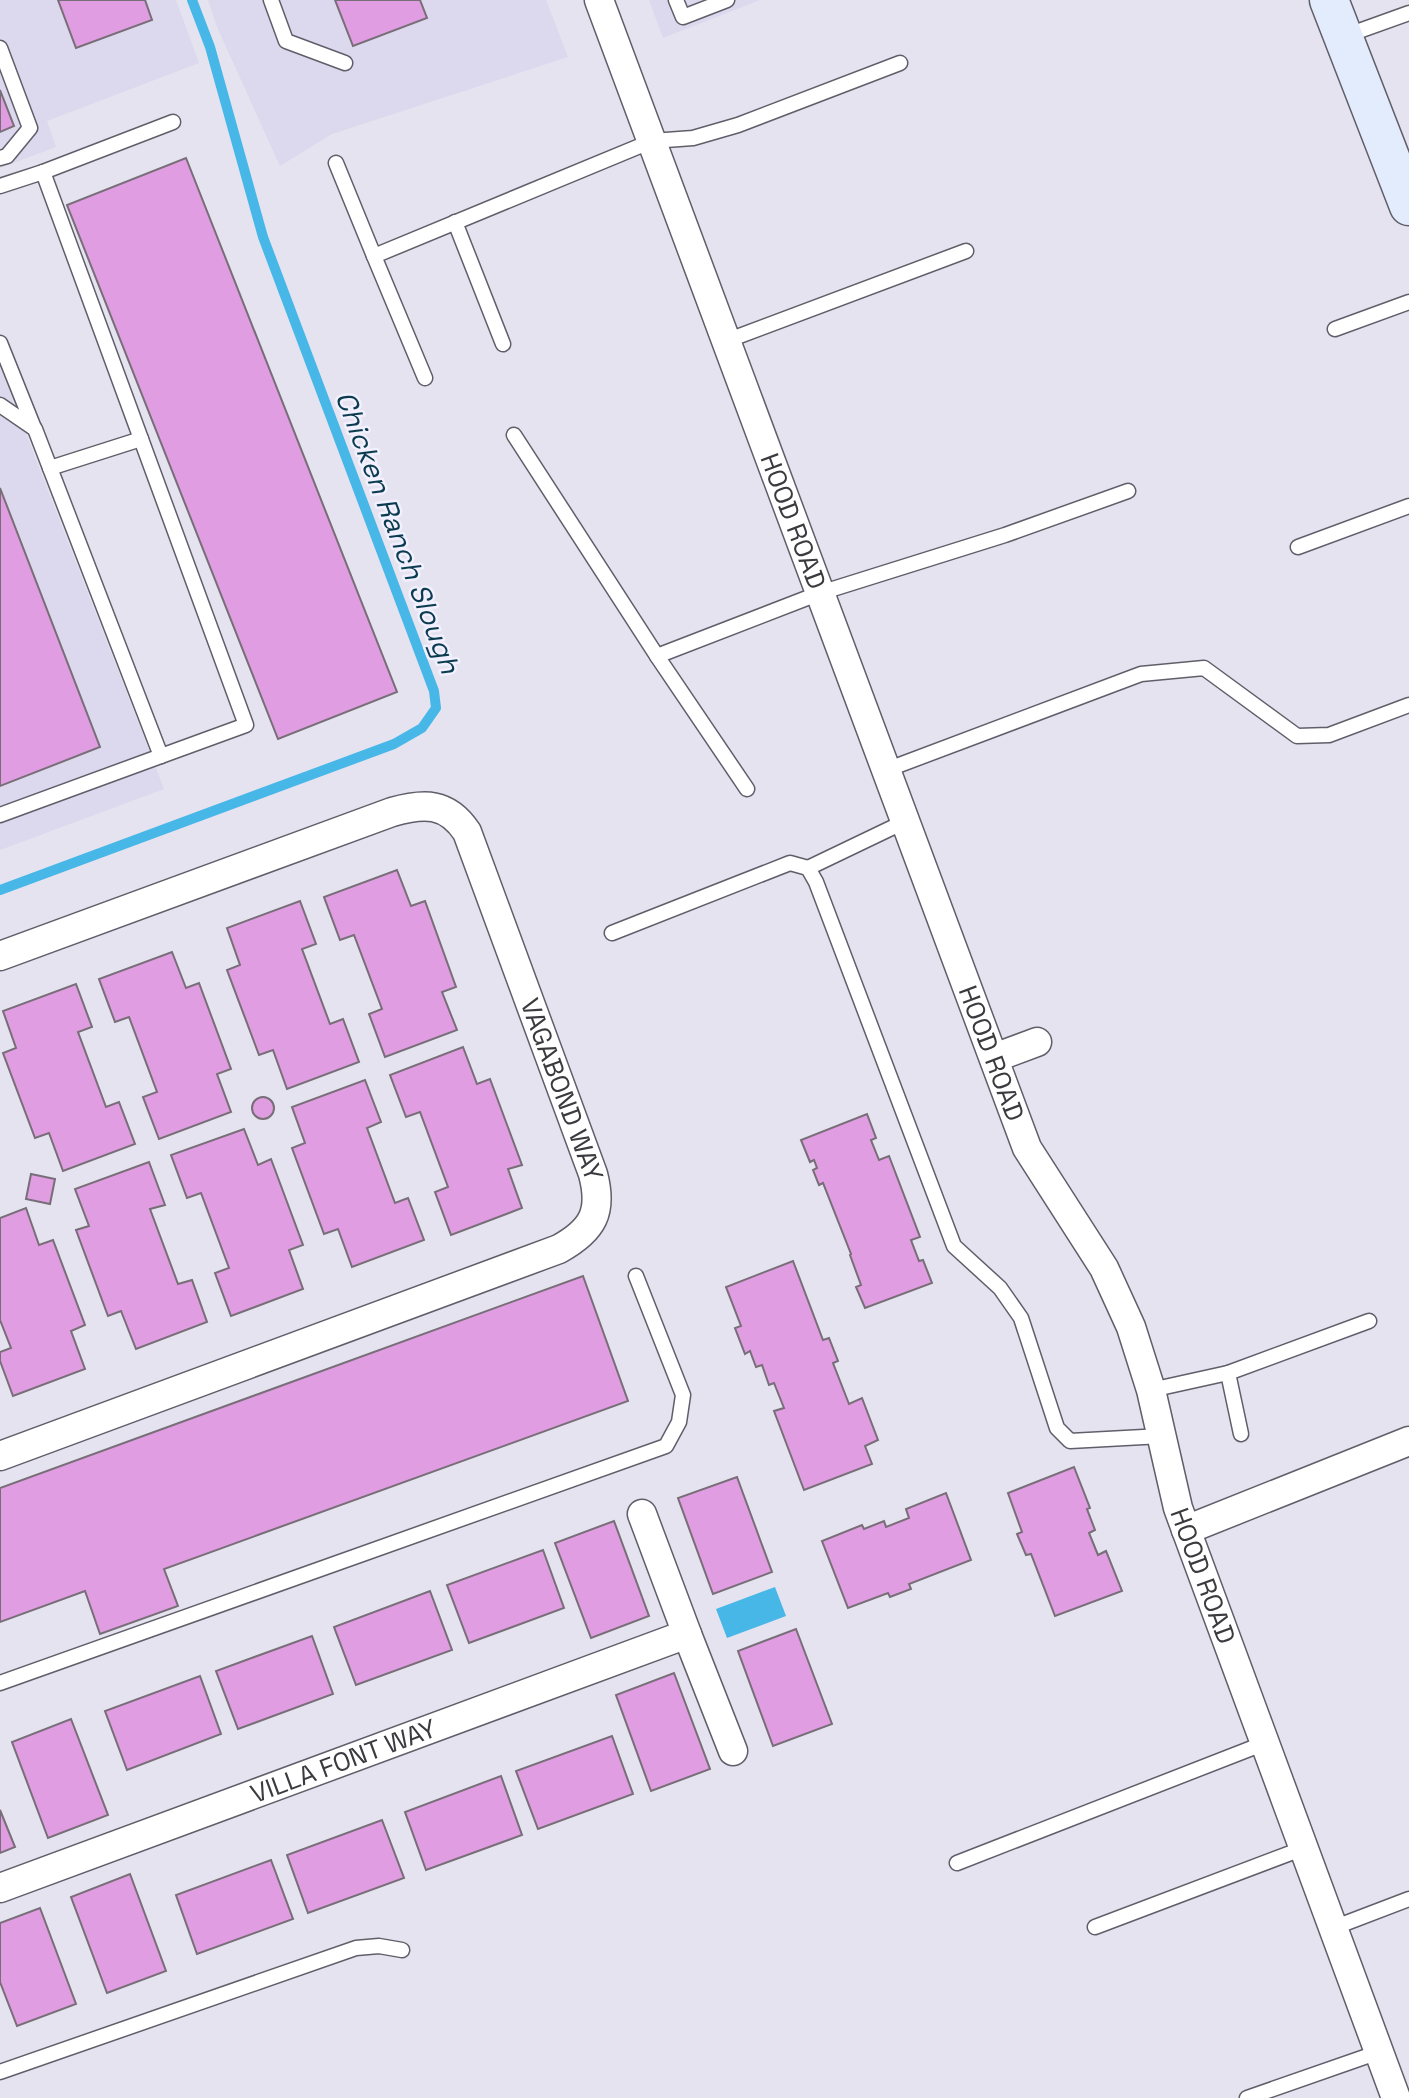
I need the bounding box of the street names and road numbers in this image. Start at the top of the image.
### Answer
street label: HOOD ROAD [752,448,834,594]
street label: HOOD ROAD [951,981,1032,1126]
street label: VAGABOND WAY [513,993,611,1186]
street label: HOOD ROAD [1162,1503,1244,1648]
street label: VILLA FONT WAY [246,1711,441,1811]

